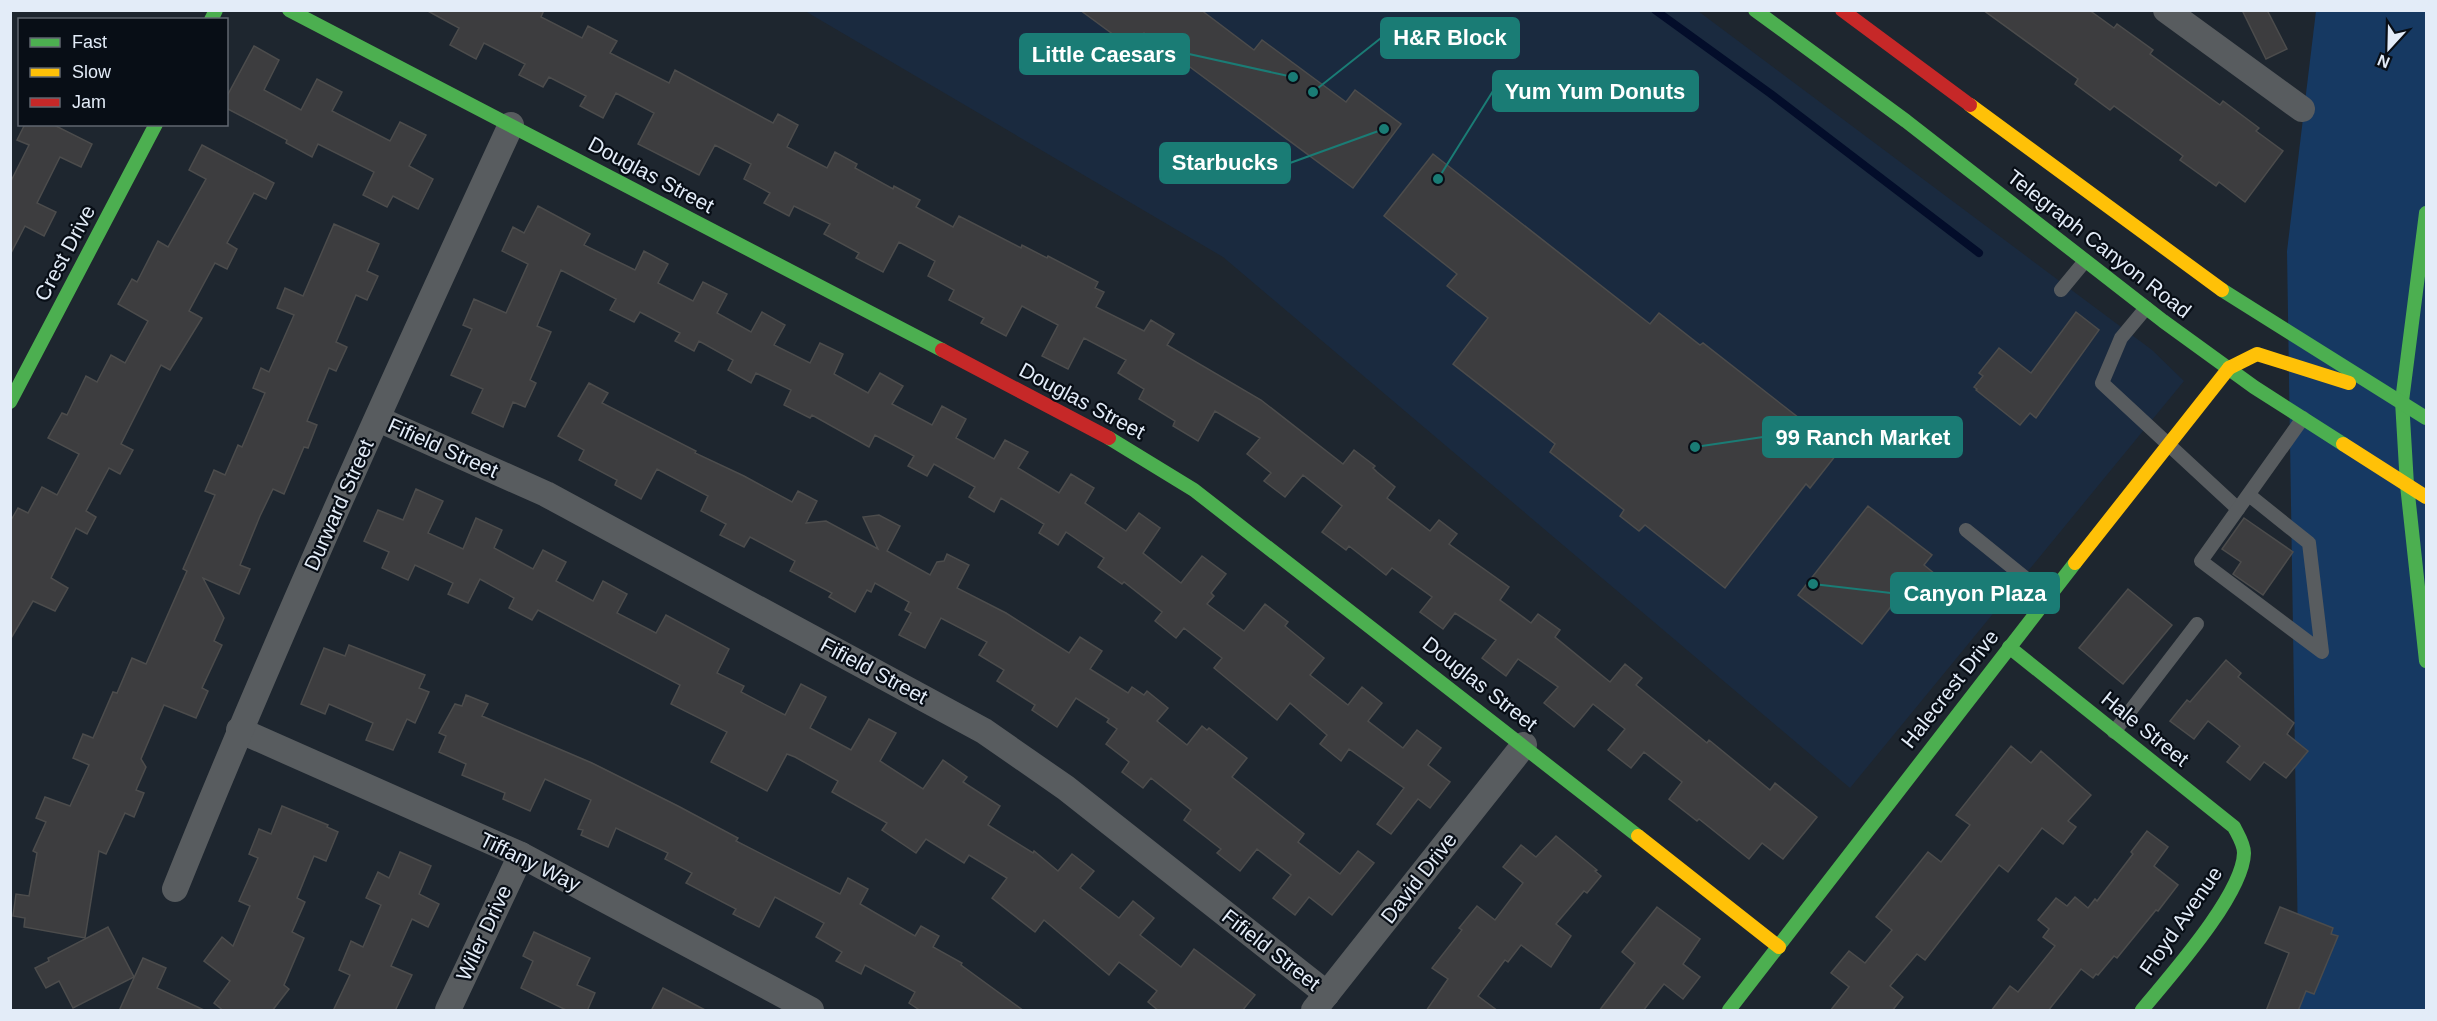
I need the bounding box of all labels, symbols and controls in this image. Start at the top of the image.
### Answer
legend [18,18,228,126]
callout: H&R Block [1381,18,1519,58]
north arrow [2359,18,2419,78]
text: H&R Block [1393,25,1508,50]
text: Fast [72,32,107,52]
callout: Little Caesars [1020,34,1189,74]
text: Little Caesars [1032,42,1176,67]
text: N [2375,51,2392,71]
text: Slow [72,62,112,82]
callout: Yum Yum Donuts [1493,71,1698,111]
text: Yum Yum Donuts [1505,79,1685,104]
text: Jam [72,92,106,112]
street label: Douglas Street [585,132,718,217]
callout: Starbucks [1160,143,1290,183]
text: Starbucks [1172,150,1278,175]
street label: Telegraph Canyon Road [2003,165,2196,322]
street label: Crest Drive [30,201,99,305]
street label: Douglas Street [1016,358,1149,443]
street label: Fifield Street [385,413,502,482]
callout: 99 Ranch Market [1763,417,1962,457]
text: 99 Ranch Market [1776,425,1951,450]
street label: Durward Street [299,435,378,574]
callout: Canyon Plaza [1891,573,2059,613]
text: Canyon Plaza [1903,581,2047,606]
street label: Halecrest Drive [1896,625,2003,752]
street label: Douglas Street [1418,632,1542,736]
street label: Fifield Street [817,633,932,708]
street label: Hale Street [2097,687,2193,771]
street label: Tiffany Way [476,827,585,896]
street label: David Drive [1376,828,1461,928]
street label: Floyd Avenue [2135,862,2226,979]
street label: Wiler Drive [451,881,516,984]
street label: Fifield Street [1218,904,1325,995]

